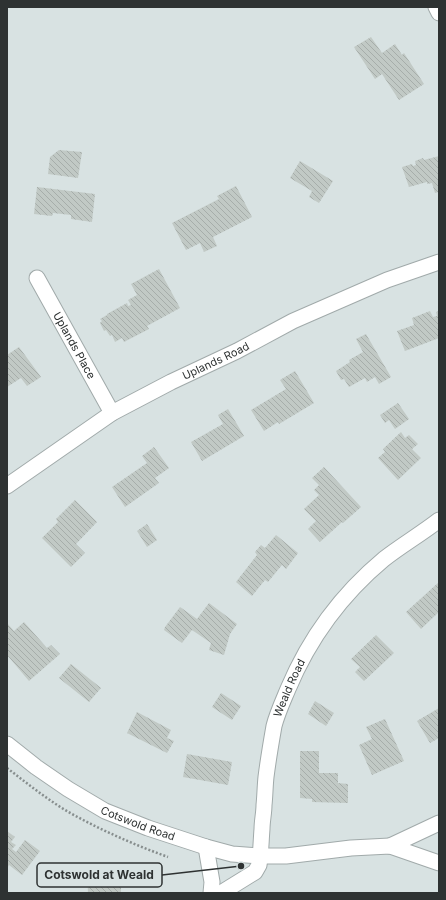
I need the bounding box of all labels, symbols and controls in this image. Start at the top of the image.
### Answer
street label: Uplands Place [50,309,99,381]
street label: Uplands Road [180,339,252,383]
street label: Weald Road [270,656,308,719]
street label: Cotswold Road [98,803,177,843]
callout: Cotswold at Weald [37,863,162,887]
text: Cotswold at Weald [44,867,154,882]

